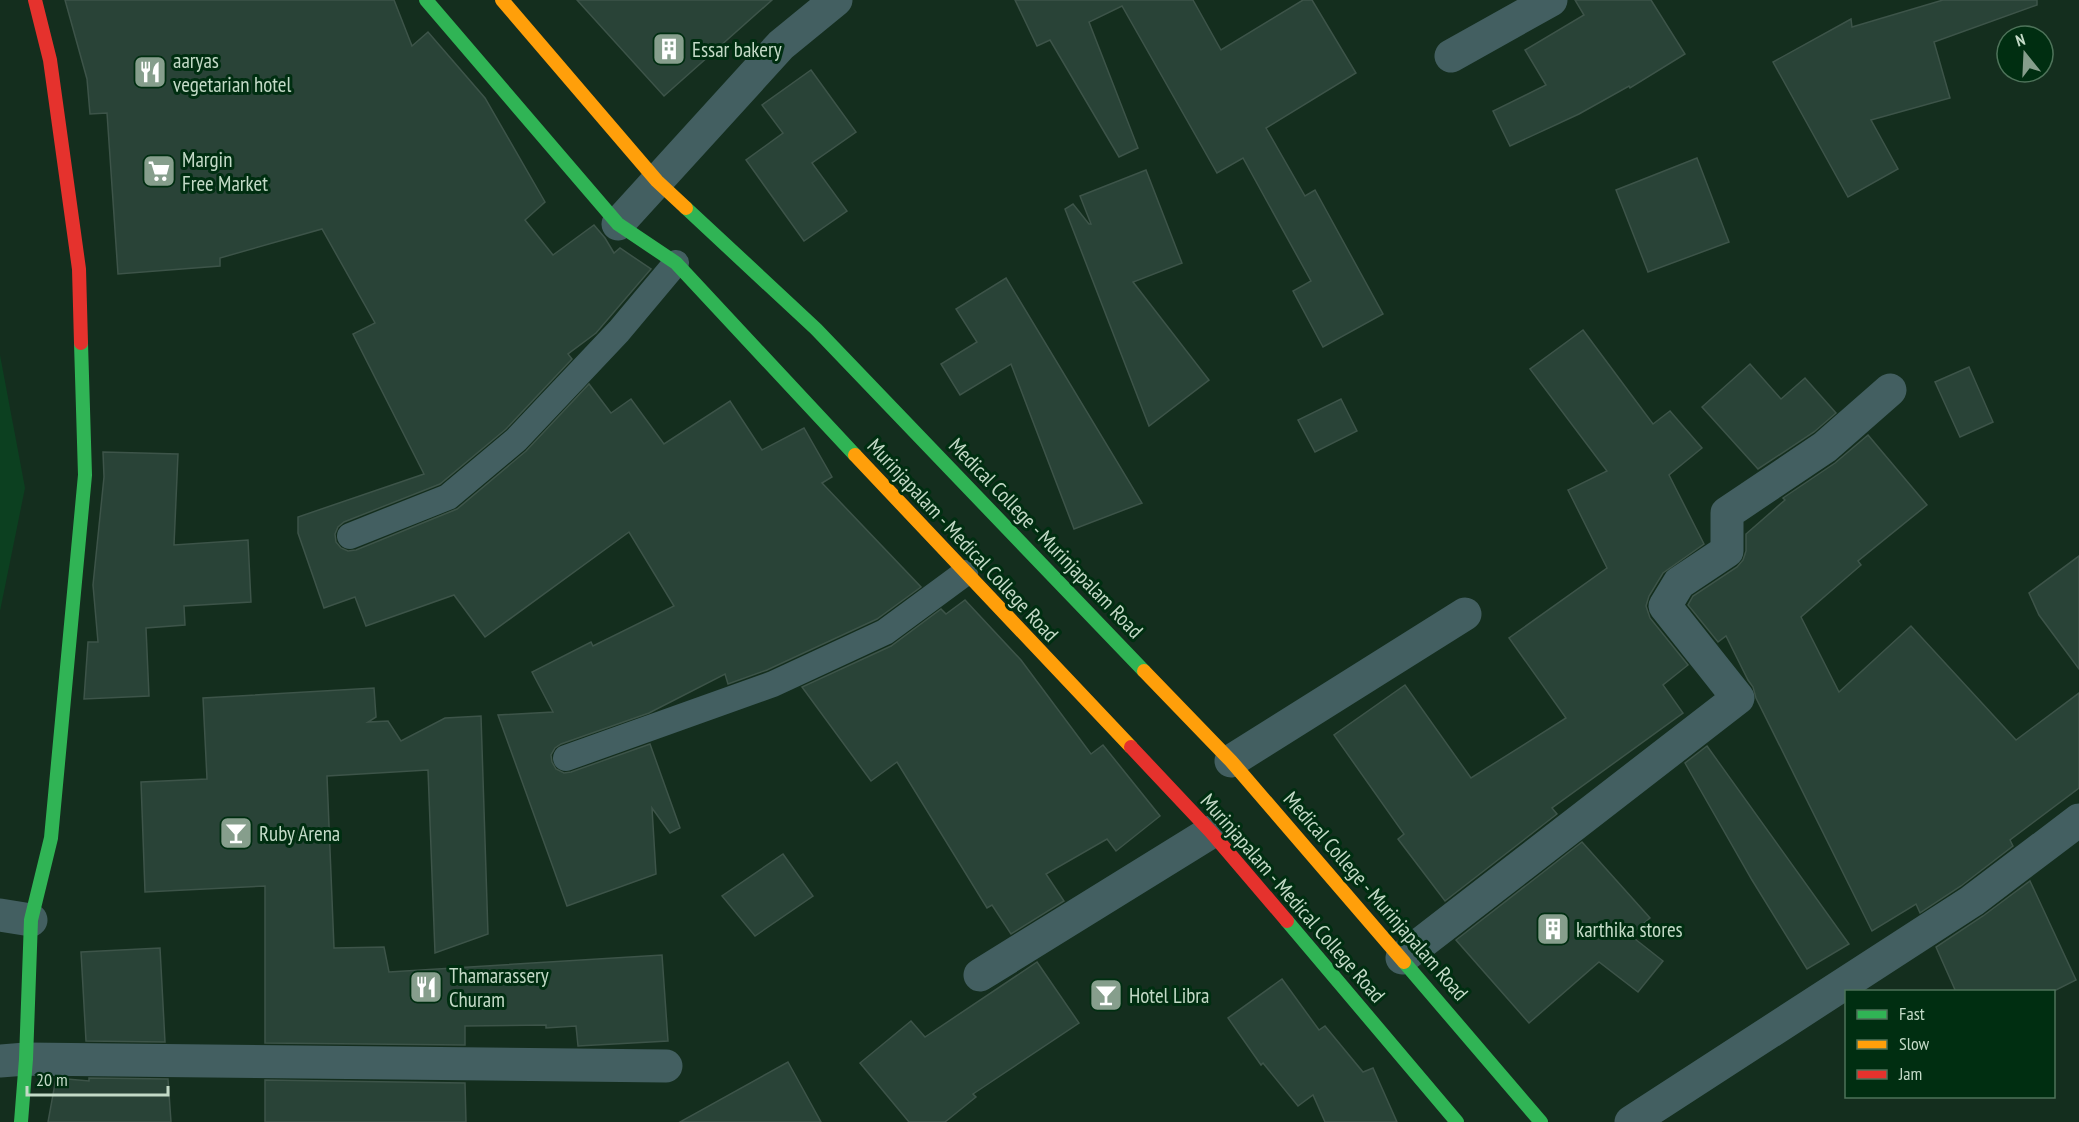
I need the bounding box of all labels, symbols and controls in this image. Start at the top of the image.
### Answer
north arrow [1995,24,2055,84]
text: N [2013,29,2028,51]
building icon: Essar bakery [651,31,687,67]
place label: Essar bakery [692,36,782,63]
place label: aaryas vegetarian hotel [173,47,292,98]
restaurant icon: aaryas vegetarian hotel [132,54,168,90]
place label: Margin Free Market [182,146,268,197]
supermarket icon: Margin Free Market [141,153,177,189]
street label: Medical College - Murinjapalam Road [943,432,1149,644]
street label: Murinjapalam - Medical College Road [862,433,1064,647]
street label: Medical College - Murinjapalam Road [1278,786,1474,1006]
street label: Murinjapalam - Medical College Road [1195,788,1391,1008]
bar icon: Ruby Arena [218,815,254,851]
place label: Ruby Arena [259,820,340,847]
building icon: karthika stores [1535,911,1571,947]
place label: karthika stores [1576,916,1683,943]
place label: Thamarassery Churam [449,962,549,1013]
restaurant icon: Thamarassery Churam [408,969,444,1005]
bar icon: Hotel Libra [1088,977,1124,1013]
place label: Hotel Libra [1129,982,1210,1009]
legend [1845,990,2055,1098]
text: Fast [1899,1002,1925,1025]
text: Slow [1899,1032,1930,1055]
scale bar [27,1059,168,1097]
text: Jam [1898,1062,1922,1085]
text: 20 m [36,1068,68,1091]

